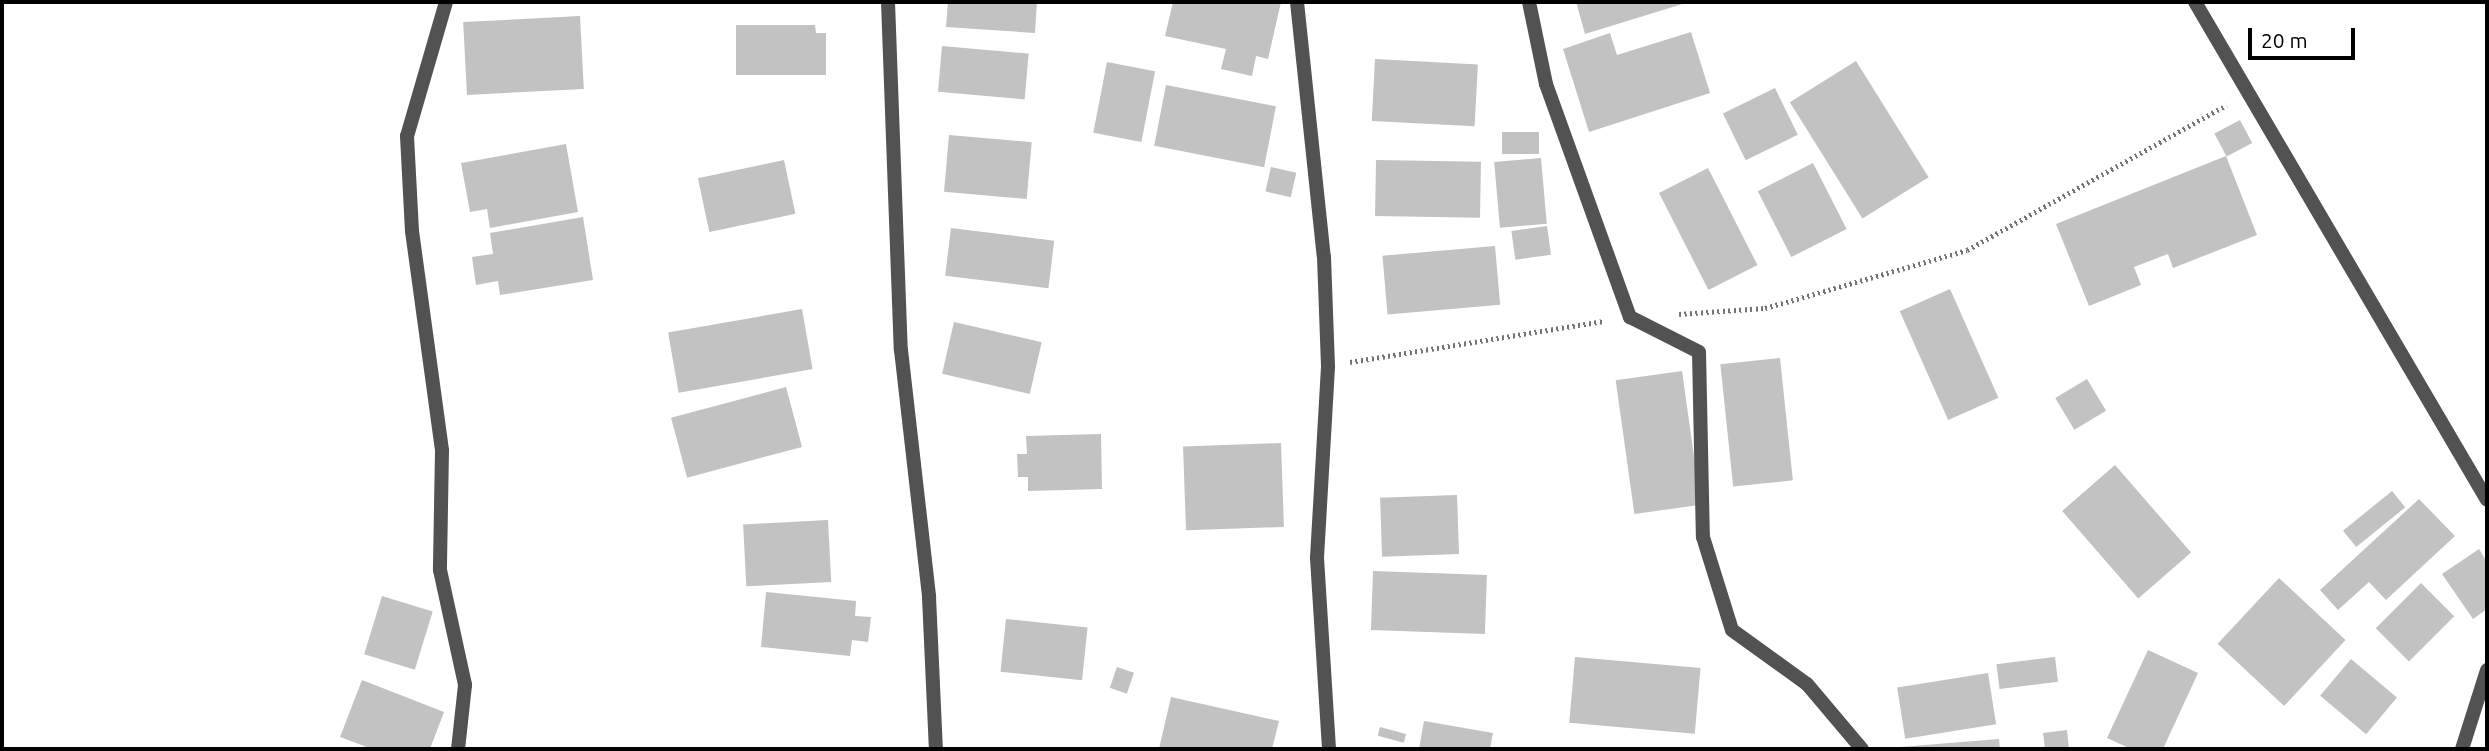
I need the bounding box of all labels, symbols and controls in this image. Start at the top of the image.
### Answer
scale bar [2251,14,2358,58]
text: 20 m [2261,28,2308,52]

